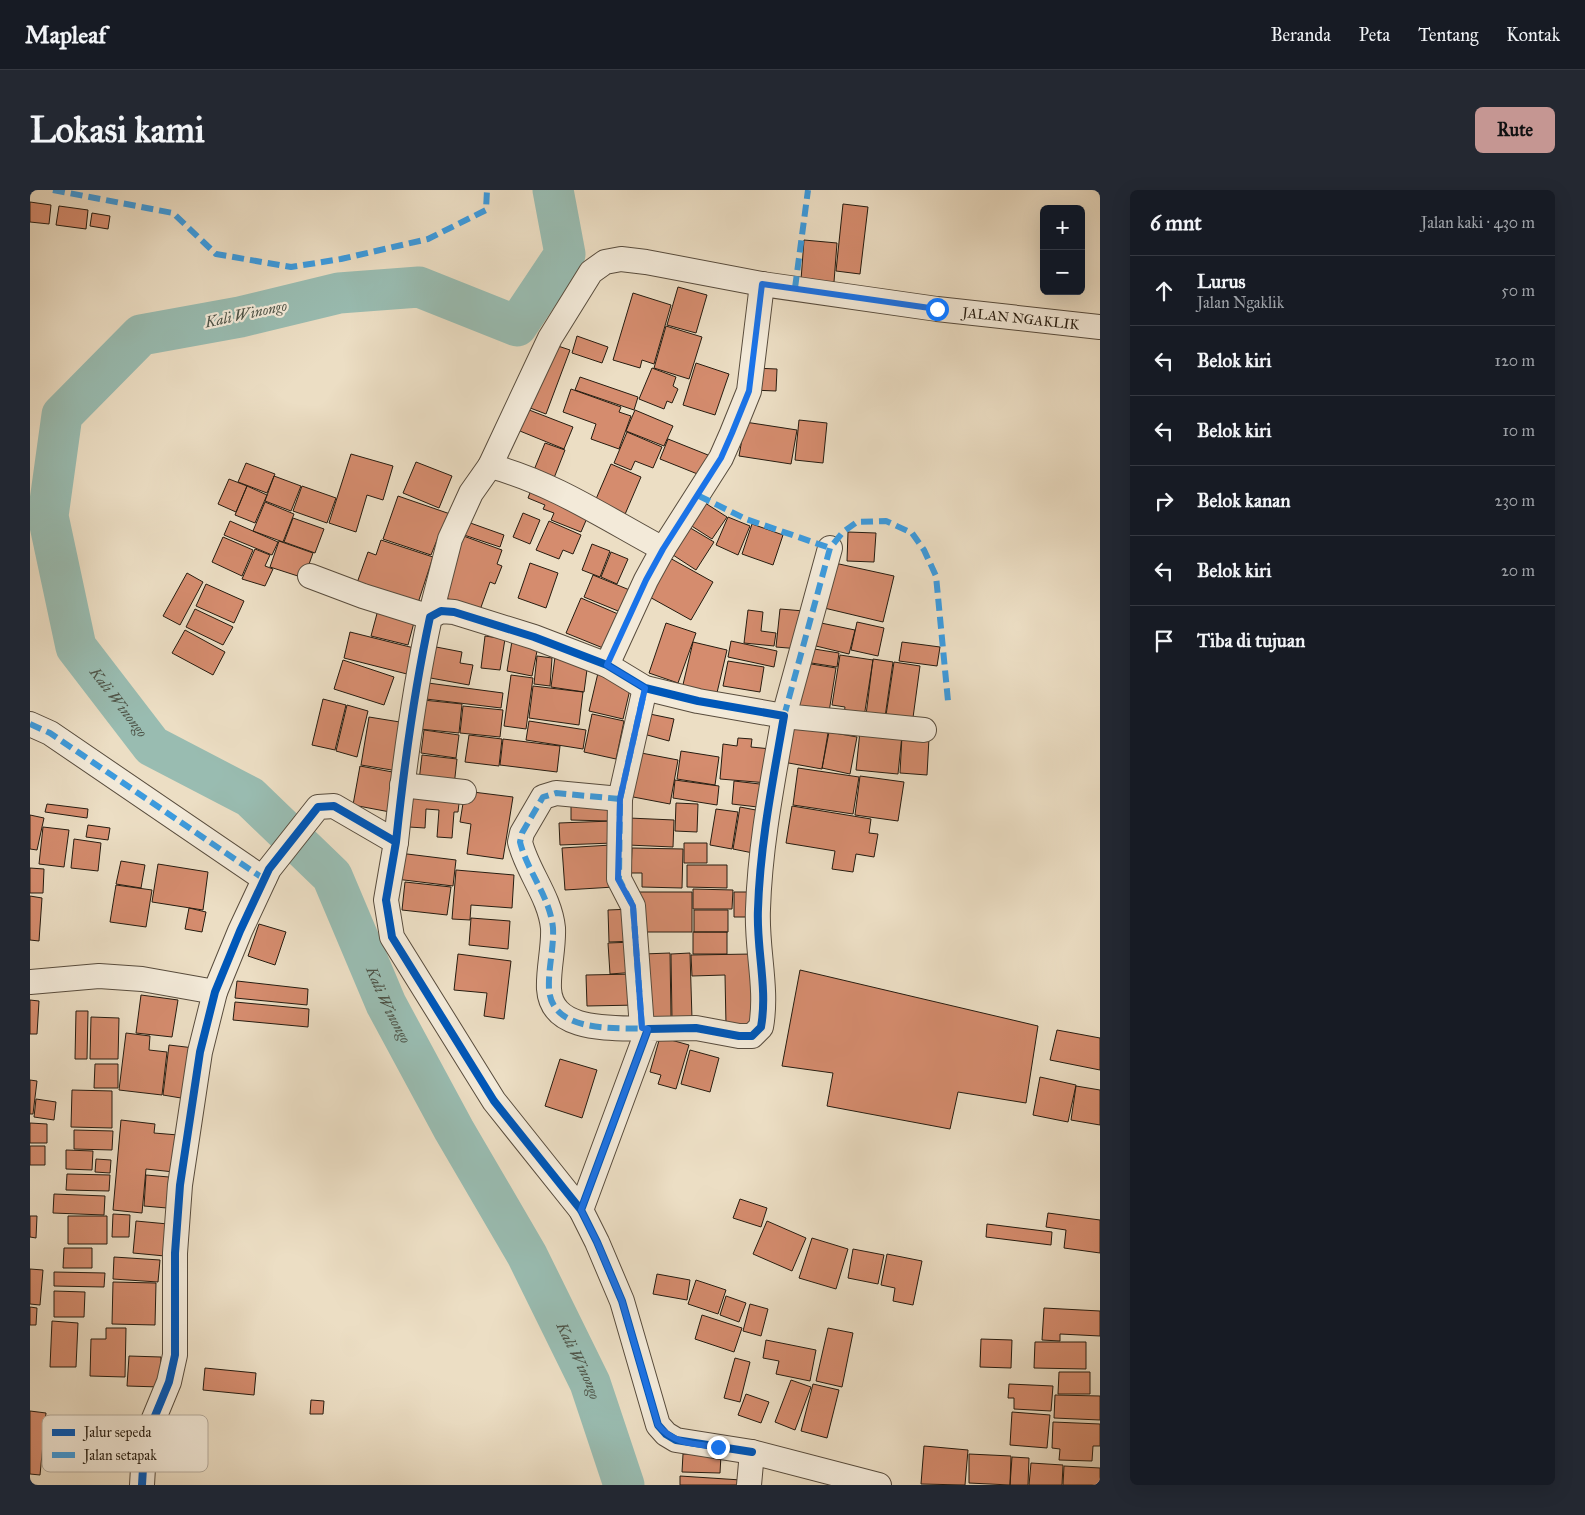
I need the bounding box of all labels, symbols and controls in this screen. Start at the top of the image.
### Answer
text: Mapleaf [25,20,106,50]
text: Beranda [1271,24,1331,46]
text: Peta [1359,24,1390,46]
text: Tentang [1418,24,1478,46]
text: Kontak [1506,24,1560,46]
button: Rute [1475,107,1555,153]
text: Lokasi kami [30,109,205,152]
map controls [1040,205,1085,295]
button: + [1040,205,1085,250]
text: 6 mnt [1150,210,1202,236]
text: Jalan kaki · 430 m [1421,213,1535,232]
button: − [1040,250,1085,295]
text: Lurus [1197,270,1245,293]
icon: ahead [1150,277,1178,305]
text: 50 m [1501,281,1535,300]
text: Jalan Ngaklik [1197,293,1284,312]
water label: Kali Winongo [202,296,289,332]
route start [926,298,949,321]
street label: JALAN NGAKLIK [959,304,1081,334]
icon: left [1150,347,1178,375]
text: Belok kiri [1197,349,1271,372]
text: 120 m [1495,351,1535,370]
icon: left [1150,417,1178,445]
text: Belok kiri [1197,419,1271,442]
text: 10 m [1503,421,1535,440]
icon: right [1150,487,1178,515]
text: Belok kanan [1197,489,1291,512]
text: 230 m [1495,491,1535,510]
icon: left [1150,557,1178,585]
text: Belok kiri [1197,559,1271,582]
text: 20 m [1501,561,1535,580]
icon: arrive [1150,627,1178,655]
text: Tiba di tujuan [1197,629,1305,652]
water label: Kali Winongo [85,663,151,741]
water label: Kali Winongo [362,963,415,1047]
water label: Kali Winongo [552,1318,604,1402]
legend [42,1415,208,1472]
text: Jalur sepeda [82,1424,151,1442]
route end [707,1436,730,1459]
text: Jalan setapak [82,1447,157,1465]

